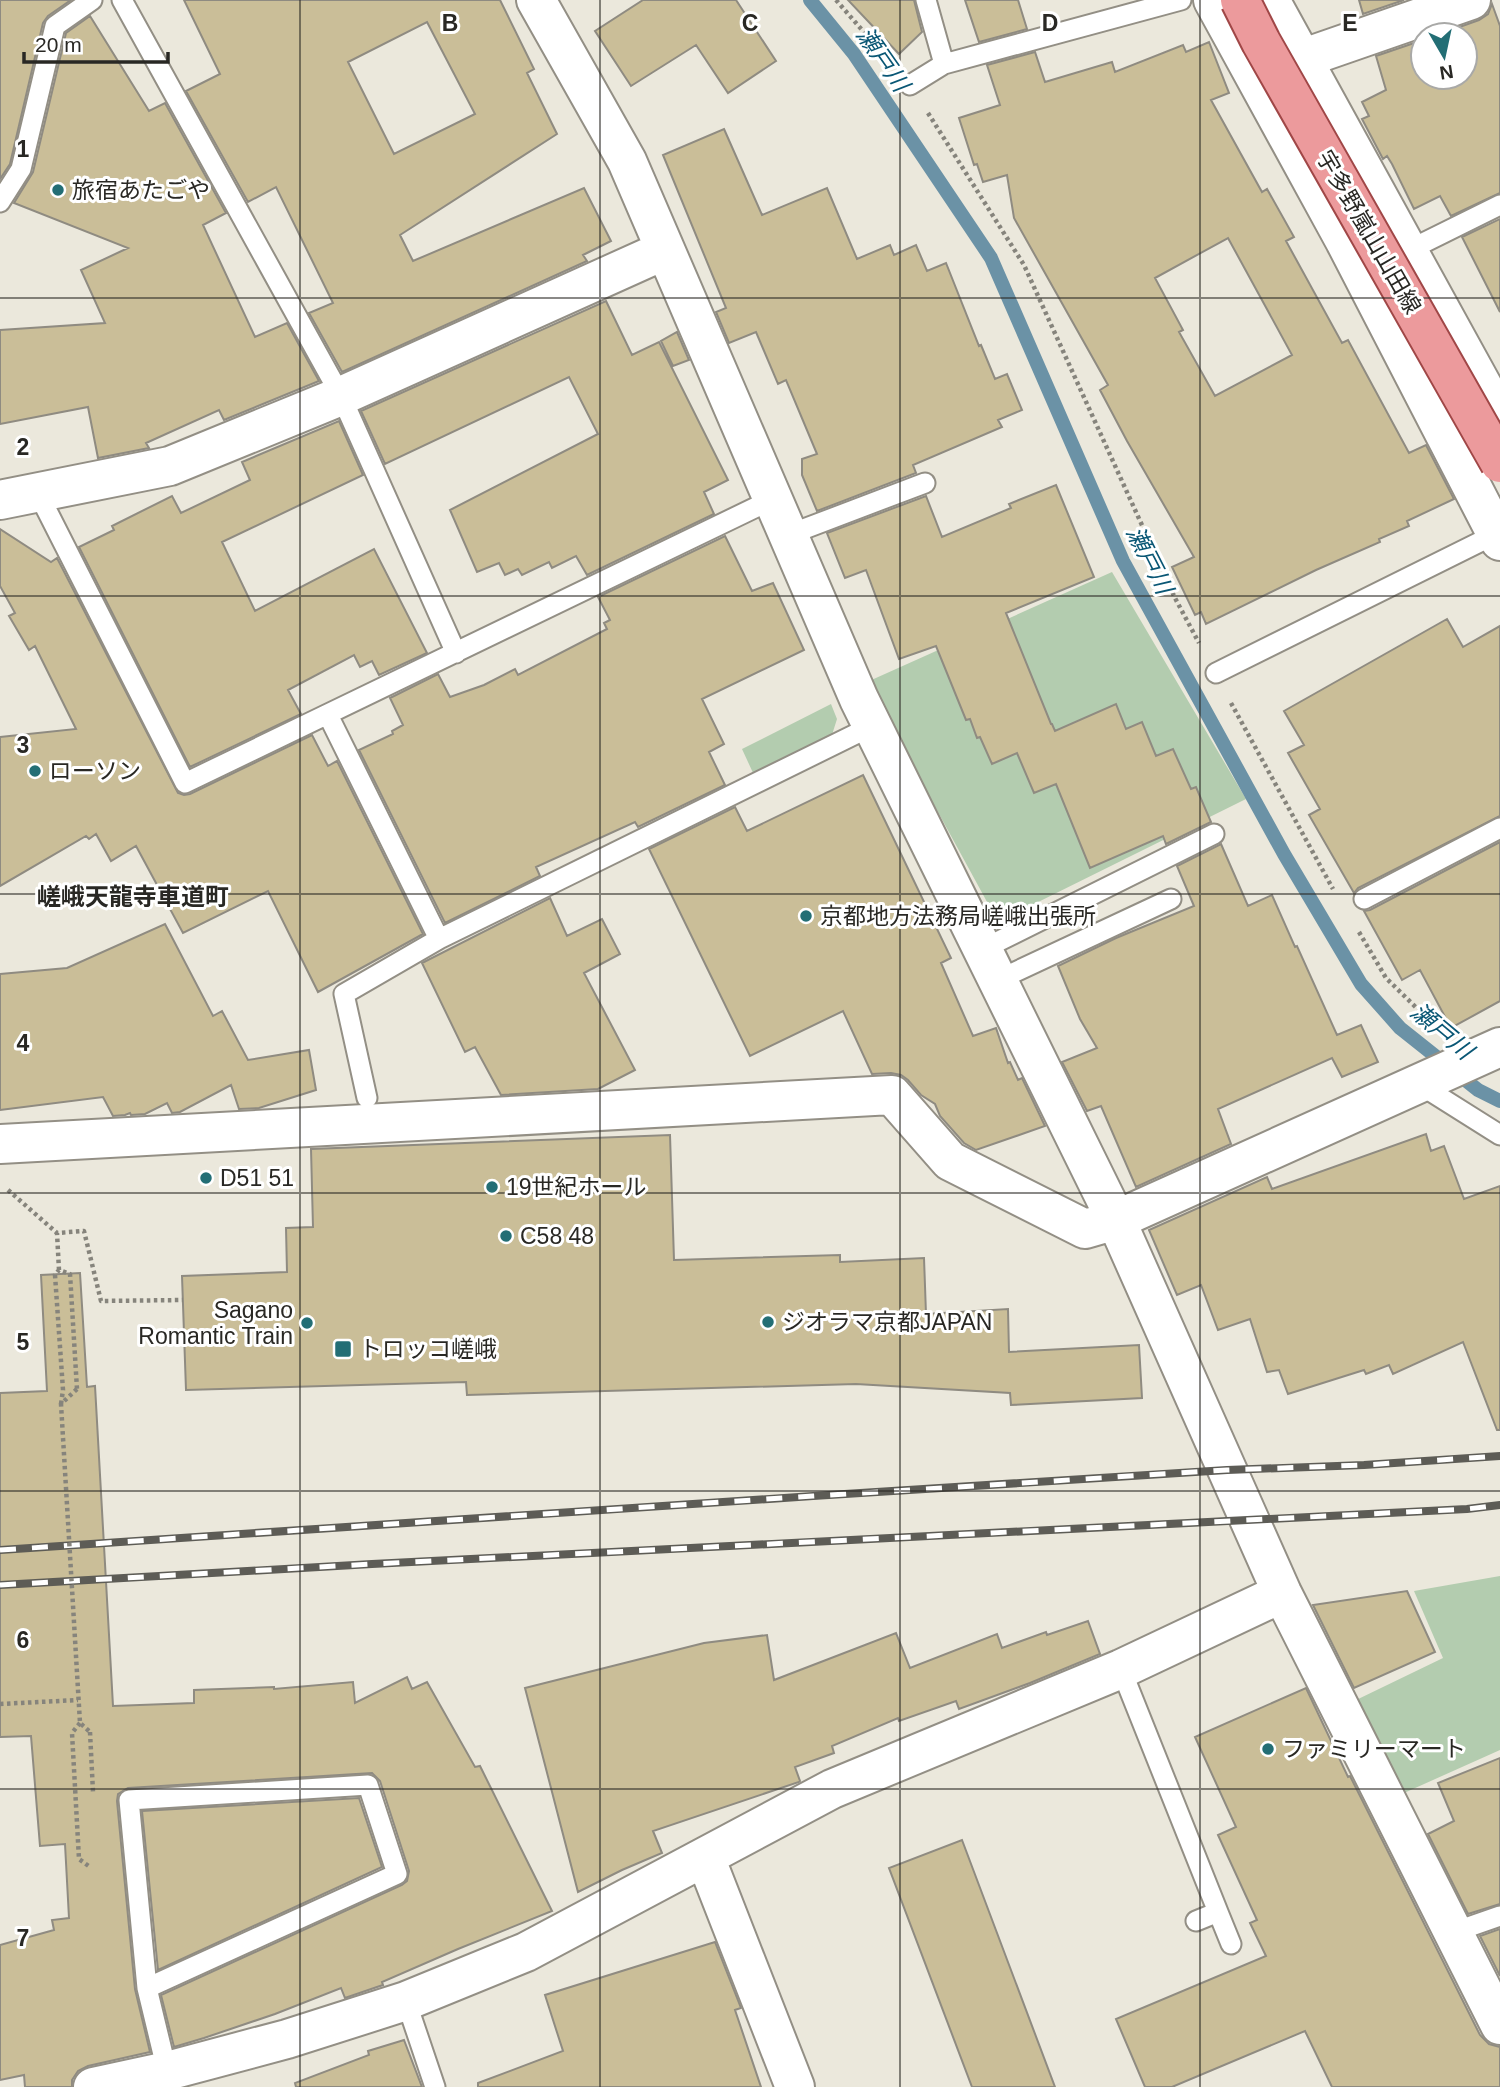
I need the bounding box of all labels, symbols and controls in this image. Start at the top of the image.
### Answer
text: B [442,10,458,36]
text: C [742,10,758,36]
text: D [1042,10,1058,36]
text: E [1342,10,1358,36]
scale bar [24,21,168,65]
north arrow [1409,21,1479,91]
water label: 瀬戸川 [851,22,916,99]
text: 20 m [35,33,82,56]
text: N [1438,61,1455,84]
text: 1 [17,136,30,162]
street label: 宇多野嵐山山田線 [1312,146,1426,318]
place label: 旅宿あたごや [72,177,210,203]
marker: 旅宿あたごや [50,182,66,198]
text: 2 [17,434,29,460]
water label: 瀬戸川 [1122,522,1180,601]
text: 3 [17,732,29,758]
place label: ローソン [49,758,141,784]
marker: ローソン [27,763,43,779]
district label: 嵯峨天龍寺車道町 [37,883,229,910]
place label: 京都地方法務局嵯峨出張所 [820,903,1096,929]
marker: 京都地方法務局嵯峨出張所 [798,908,814,924]
water label: 瀬戸川 [1406,998,1481,1066]
text: 4 [17,1030,30,1056]
place label: D51 51 [220,1165,294,1191]
marker: D51 51 [198,1170,214,1186]
place label: 19世紀ホール [506,1174,647,1200]
marker: 19世紀ホール [484,1179,500,1195]
place label: C58 48 [520,1223,594,1249]
marker: C58 48 [498,1228,514,1244]
place label: Sagano Romantic Train [138,1297,293,1349]
place label: ジオラマ京都JAPAN [782,1309,992,1335]
marker: ジオラマ京都JAPAN [760,1314,776,1330]
marker: Sagano Romantic Train [299,1315,315,1331]
text: 5 [17,1329,30,1355]
place label: トロッコ嵯峨 [359,1336,497,1362]
marker: トロッコ嵯峨 [333,1339,353,1359]
text: 6 [17,1627,29,1653]
place label: ファミリーマート [1282,1736,1466,1762]
marker: ファミリーマート [1260,1741,1276,1757]
text: 7 [17,1925,29,1951]

